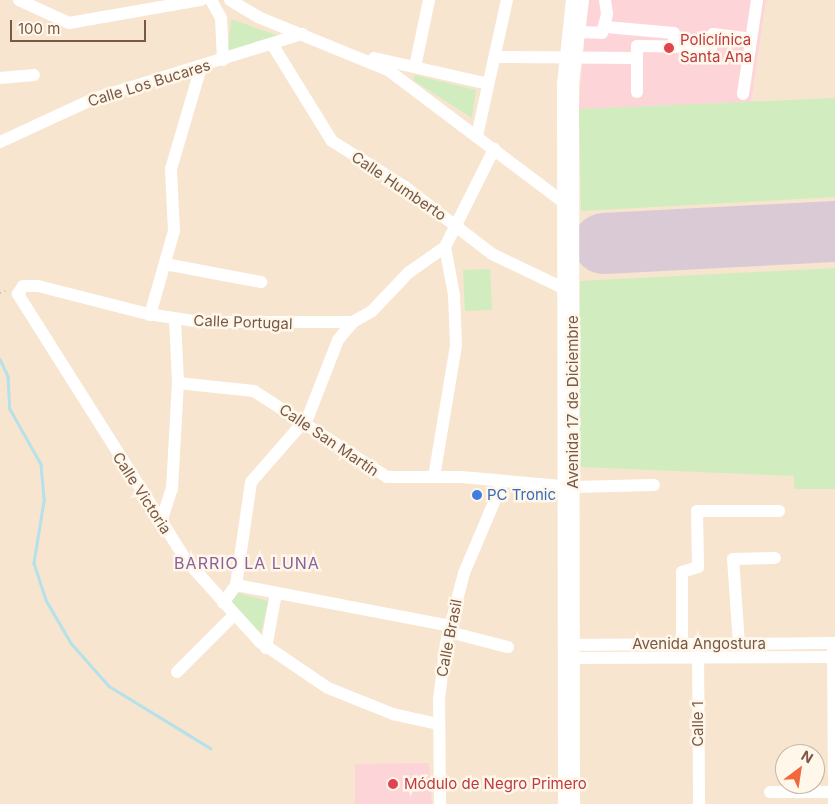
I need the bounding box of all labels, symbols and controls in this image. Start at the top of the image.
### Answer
scale bar [12,10,149,42]
text: 100 m [18,19,60,38]
place label: Policlínica Santa Ana [680,30,752,65]
marker: Policlínica Santa Ana [662,41,676,55]
street label: Calle Los Bucares [86,56,212,110]
street label: Calle Humberto [348,148,450,224]
street label: Calle Portugal [193,311,293,333]
street label: Avenida 17 de Diciembre [564,315,582,489]
street label: Calle San Martín [276,400,382,480]
street label: Calle Victoria [109,449,175,537]
place label: PC Tronic [487,486,556,504]
marker: PC Tronic [471,489,483,501]
district label: BARRIO LA LUNA [172,553,322,573]
street label: Calle Brasil [433,598,465,678]
street label: Avenida Angostura [632,635,766,653]
street label: Calle 1 [689,701,707,747]
north arrow [775,744,825,794]
text: N [799,747,816,767]
place label: Módulo de Negro Primero [404,775,587,793]
marker: Módulo de Negro Primero [386,777,400,791]

